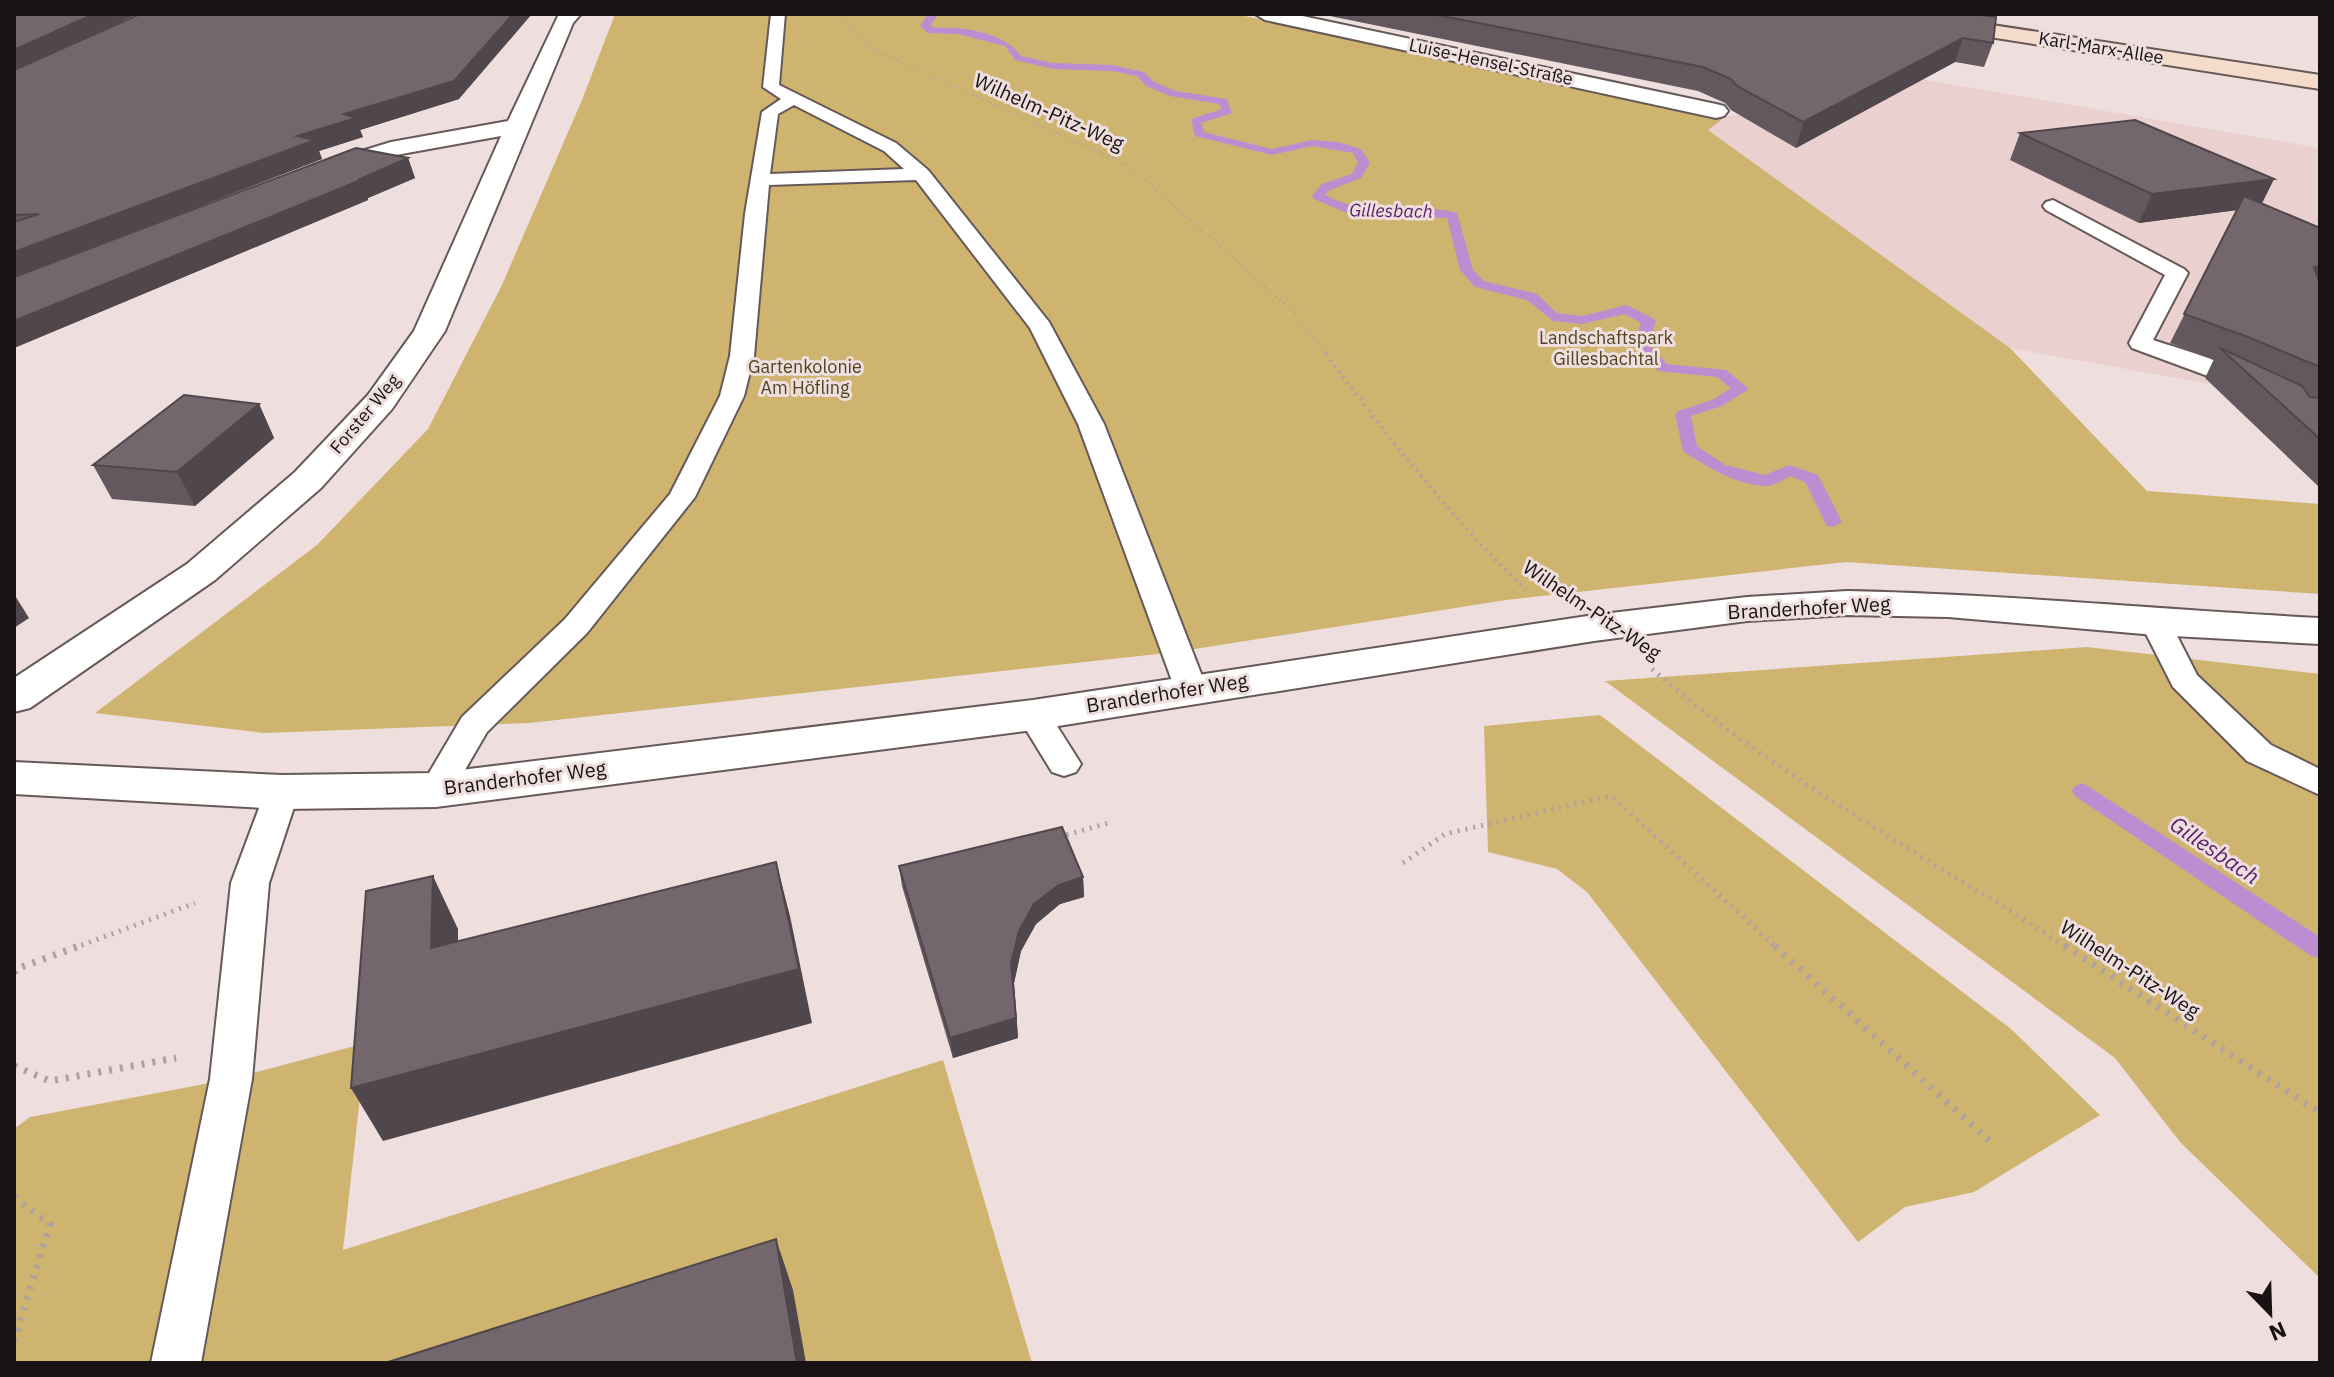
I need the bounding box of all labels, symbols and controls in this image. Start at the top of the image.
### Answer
street label: Karl-Marx-Allee [2037,26,2165,69]
street label: Luise-Hensel-Straße [1407,33,1575,90]
street label: Wilhelm-Pitz-Weg [970,66,1129,157]
water label: Gillesbach [1349,198,1433,223]
park label: Landschaftspark Gillesbachtal [1539,326,1674,370]
park label: Gartenkolonie Am Höfling [748,355,862,399]
street label: Forster Weg [325,369,405,458]
street label: Wilhelm-Pitz-Weg [1518,553,1667,666]
street label: Branderhofer Weg [1727,590,1892,625]
street label: Branderhofer Weg [1084,666,1250,719]
street label: Branderhofer Weg [442,754,608,801]
water label: Gillesbach [2165,809,2266,890]
street label: Wilhelm-Pitz-Weg [2055,913,2206,1024]
north arrow [2230,1273,2310,1353]
text: N [2265,1315,2291,1348]

